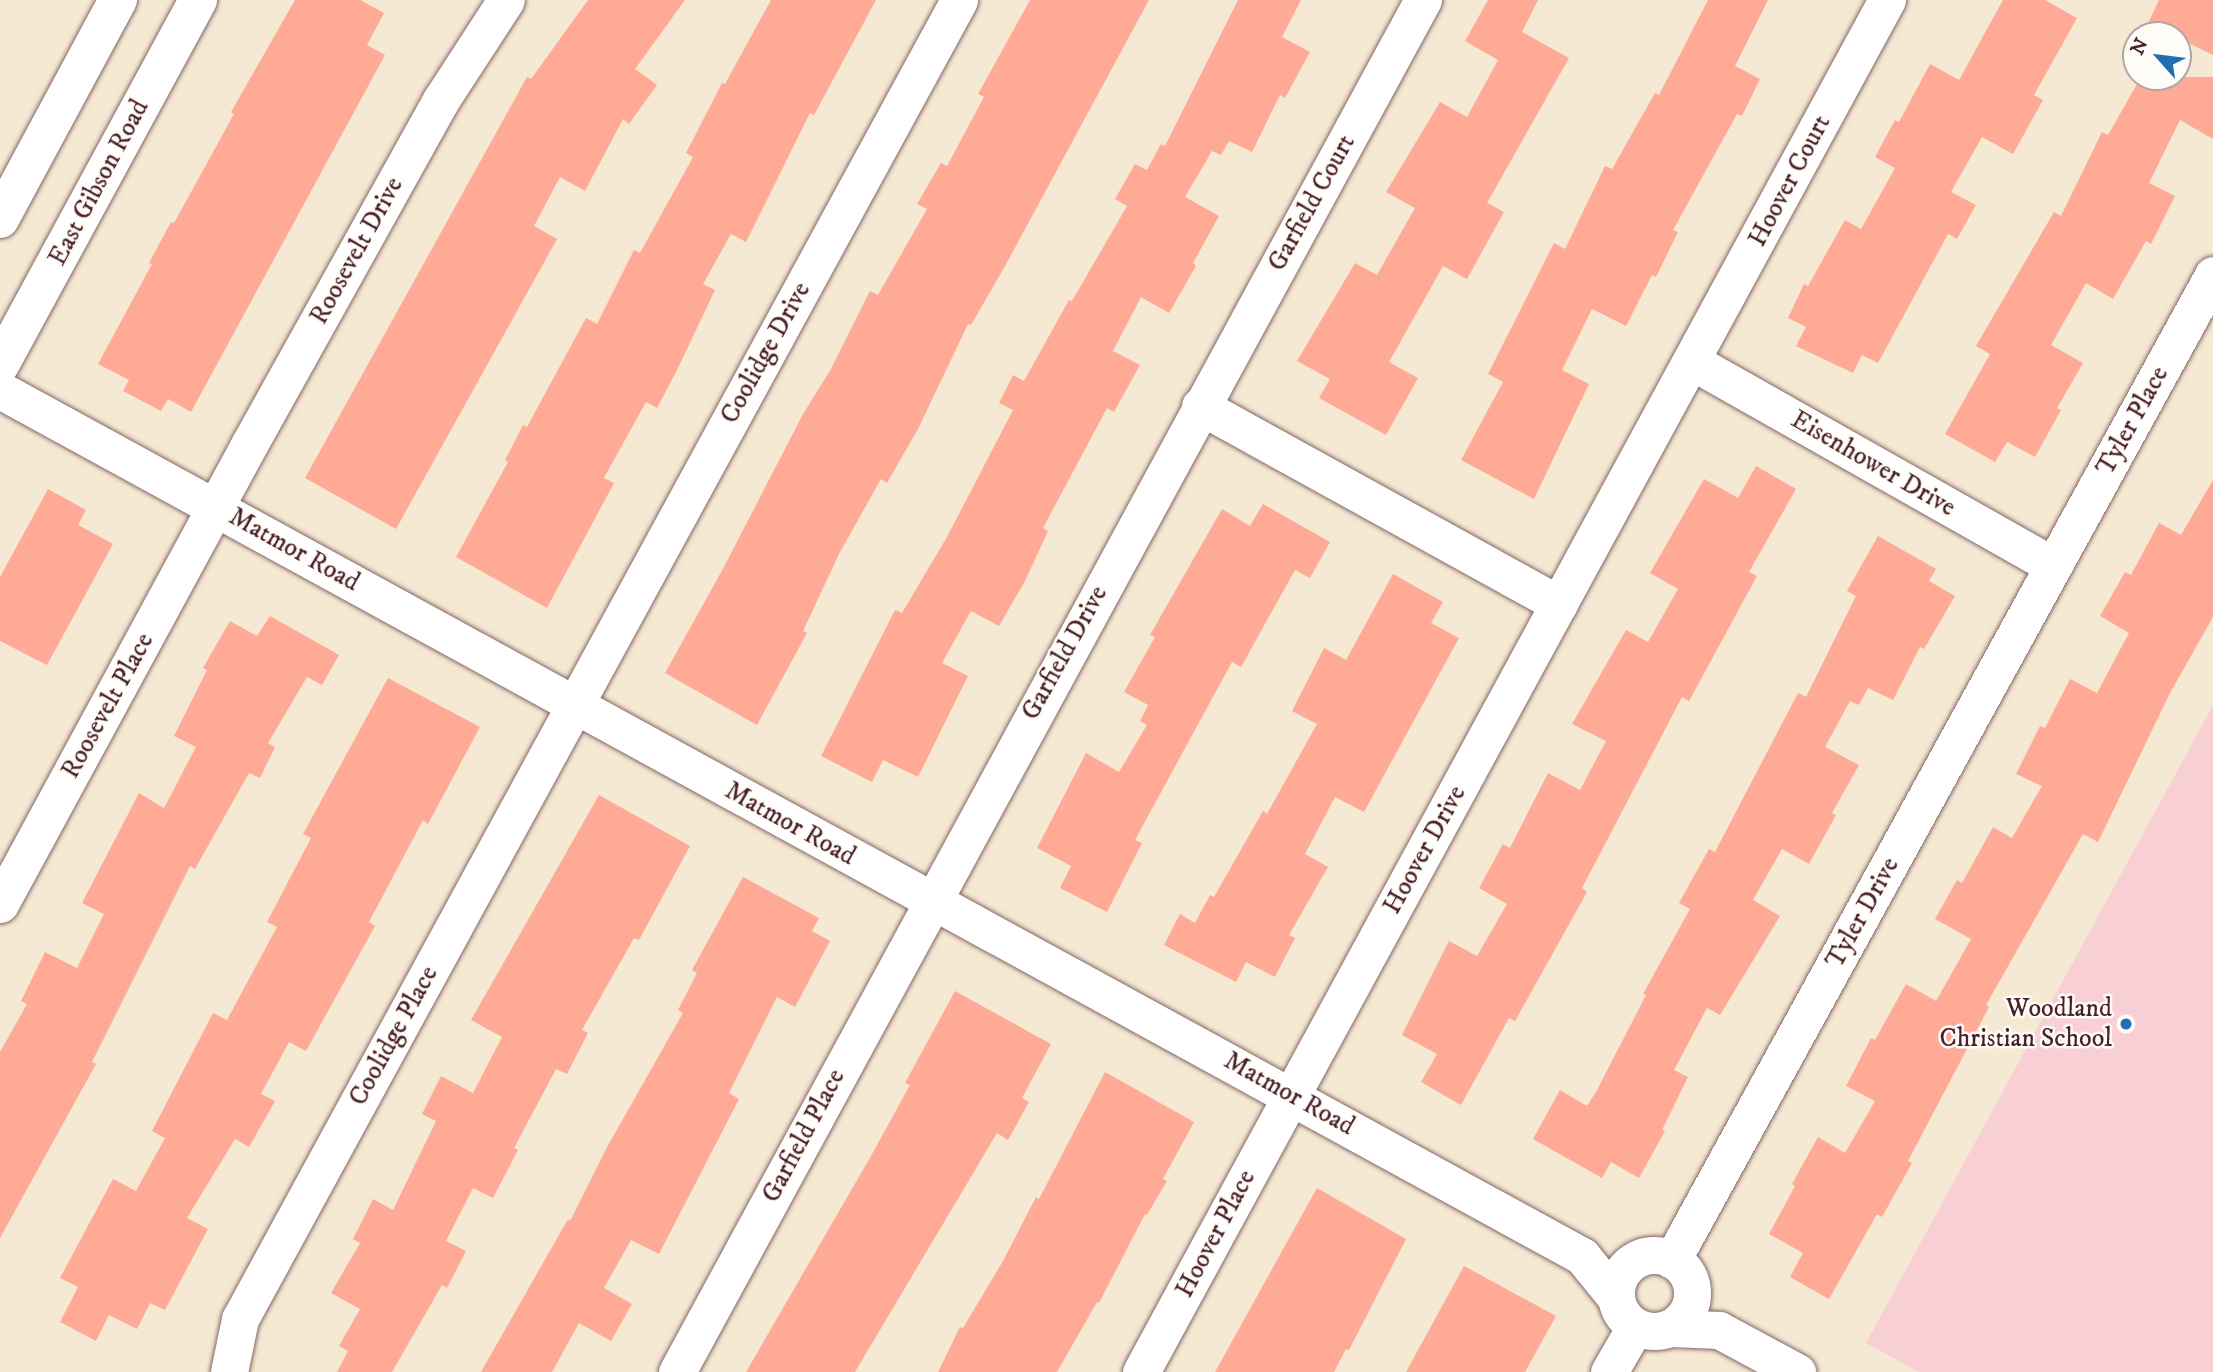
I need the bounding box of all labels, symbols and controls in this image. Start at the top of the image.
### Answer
north arrow [2122,21,2192,91]
text: N [2126,35,2154,59]
street label: East Gibson Road [42,95,156,271]
street label: Hoover Court [1742,110,1838,252]
street label: Garfield Court [1262,129,1362,277]
street label: Roosevelt Drive [304,172,410,330]
street label: Coolidge Drive [714,277,818,429]
street label: Tyler Place [2090,361,2176,481]
street label: Eisenhower Drive [1785,404,1961,524]
street label: Matmor Road [223,501,365,599]
street label: Garfield Drive [1015,580,1115,726]
street label: Roosevelt Place [55,628,161,784]
street label: Matmor Road [719,775,861,873]
street label: Hoover Drive [1377,780,1473,920]
street label: Tyler Drive [1820,852,1906,974]
street label: Coolidge Place [343,961,445,1111]
place label: Woodland Christian School [1939,993,2112,1054]
marker: Woodland Christian School [2118,1016,2134,1032]
street label: Matmor Road [1218,1045,1360,1143]
street label: Garfield Place [756,1064,852,1208]
street label: Hoover Place [1169,1165,1263,1303]

